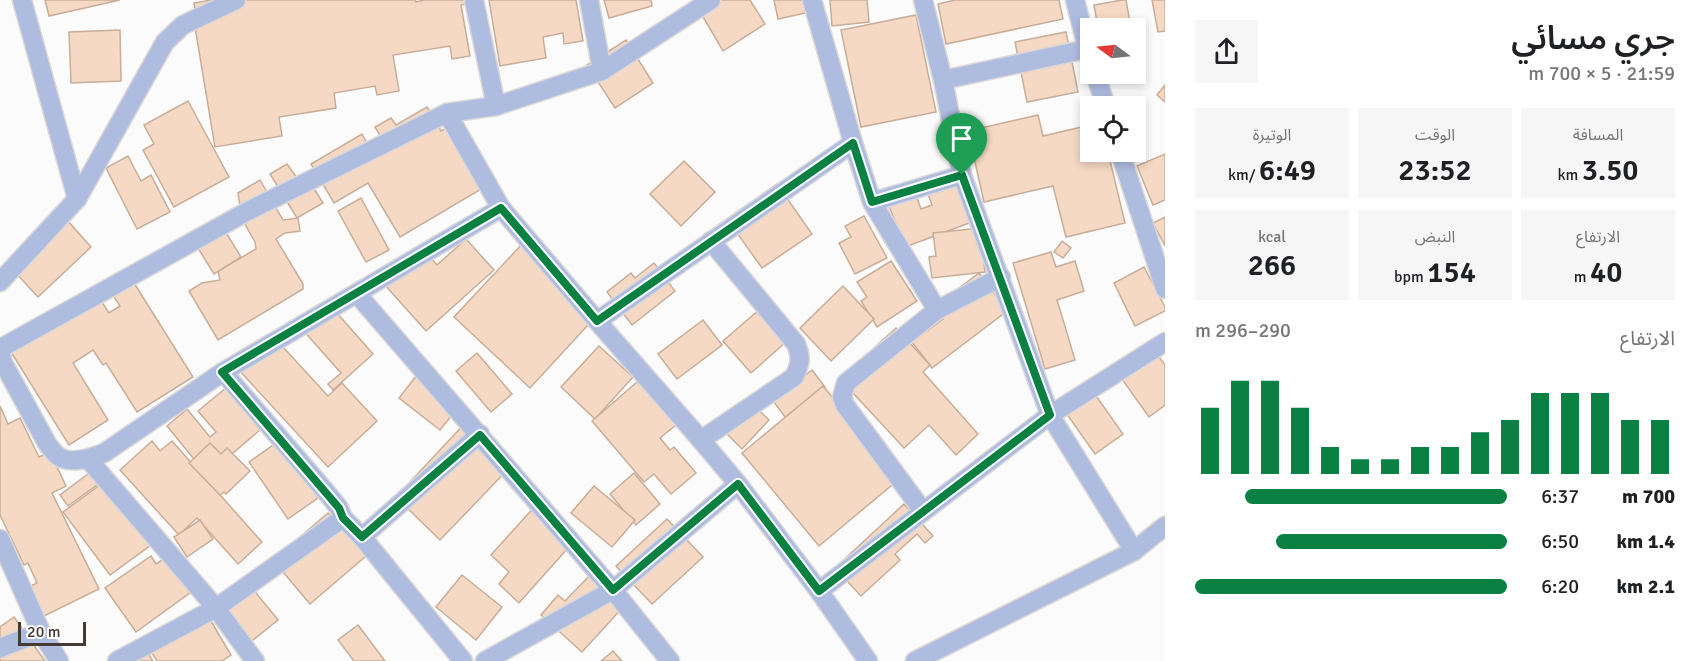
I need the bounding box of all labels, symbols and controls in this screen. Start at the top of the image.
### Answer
north arrow [1080,18,1146,84]
map controls [1080,18,1146,162]
text: جري مسائي [1511,18,1675,59]
button: share [1195,20,1258,83]
text: 21:59 · 5 × 700 m [1528,61,1675,86]
button: locate [1080,96,1146,162]
pin [936,113,987,175]
icon: arrive [945,122,978,155]
text: الوتيرة [1253,125,1291,145]
text: الوقت [1415,125,1455,145]
text: المسافة [1573,125,1623,145]
text: 6:49 [1259,152,1316,189]
text: 23:52 [1398,152,1472,189]
text: 3.50 [1582,152,1639,189]
text: /km [1228,165,1259,185]
text: km [1557,165,1582,185]
text: kcal [1258,227,1286,247]
text: النبض [1415,227,1455,247]
text: الارتفاع [1576,227,1620,247]
text: 266 [1248,247,1296,284]
text: 154 [1427,254,1476,291]
text: 40 [1590,254,1622,291]
text: bpm [1394,267,1427,287]
text: m [1574,267,1590,287]
text: 290–296 m [1195,318,1291,343]
text: الارتفاع [1620,326,1675,351]
text: 6:37 [1541,484,1579,509]
text: 700 m [1622,484,1675,509]
text: 6:50 [1541,529,1579,554]
text: 1.4 km [1617,529,1675,554]
text: 6:20 [1541,574,1579,599]
text: 2.1 km [1617,574,1675,599]
scale bar [18,619,86,646]
text: 20 m [27,622,61,642]

